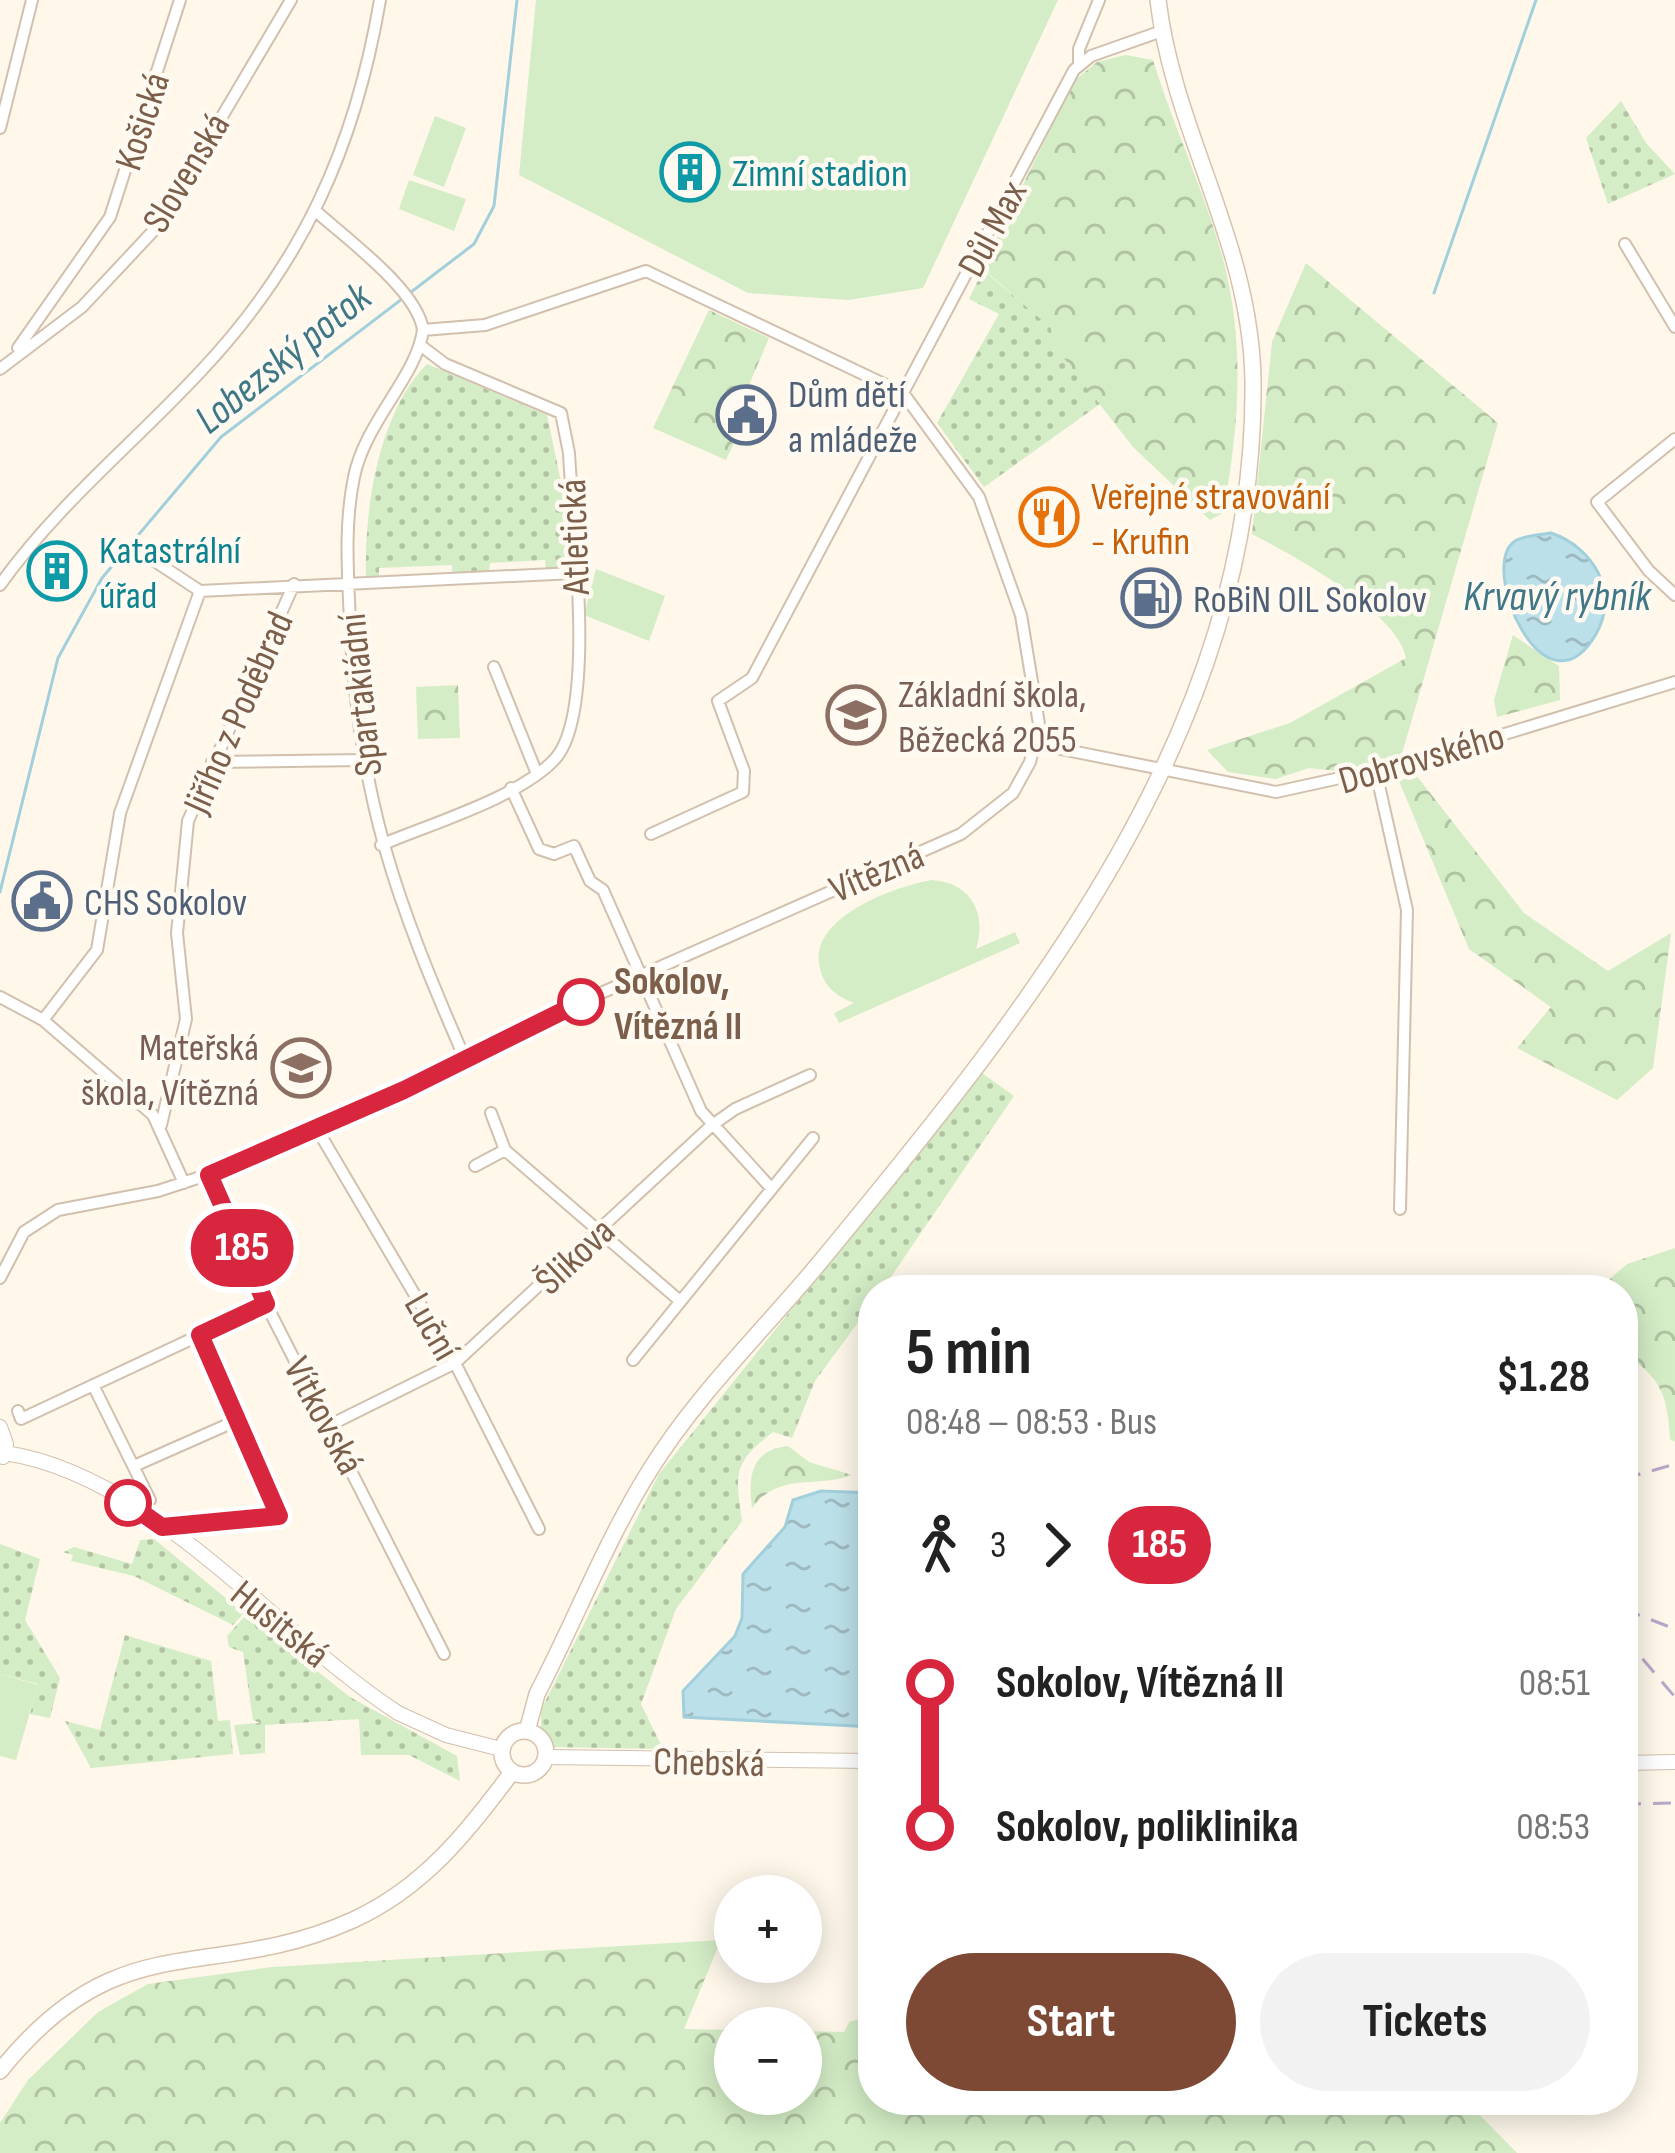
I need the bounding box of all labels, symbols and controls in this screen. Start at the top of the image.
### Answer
street label: Košická [106,67,181,177]
street label: Slovenská [133,105,241,241]
building icon: Zimní stadion [659,141,721,203]
place label: Zimní stadion [732,151,908,198]
street label: Důl Max [949,173,1038,285]
water label: Lobezský potok [185,272,383,445]
place label: Dům dětí a mládeže [788,372,918,464]
public building icon: Dům dětí a mládeže [715,384,777,446]
place label: Veřejné stravování - Krufin [1091,474,1331,566]
street label: Atletická [550,478,601,597]
restaurant icon: Veřejné stravování - Krufin [1018,486,1080,548]
place label: Katastrální úřad [99,528,242,620]
building icon: Katastrální úřad [26,540,88,602]
fuel station icon: RoBiN OIL Sokolov [1120,567,1182,629]
water label: Krvavý rybník [1463,572,1652,623]
place label: RoBiN OIL Sokolov [1193,577,1427,624]
street label: Jiřího z Poděbrad [174,605,305,822]
street label: Spartakiádní [329,610,393,779]
place label: Základní škola, Běžecká 2055 [898,672,1087,764]
school or university icon: Základní škola, Běžecká 2055 [825,684,887,746]
street label: Dobrovského [1334,713,1510,805]
street label: Vítězná [823,833,931,914]
public building icon: CHS Sokolov [11,870,73,932]
place label: CHS Sokolov [84,880,247,927]
place label: Sokolov, Vítězná II [614,959,742,1051]
marker: Sokolov, Vítězná II [559,980,603,1024]
place label: Mateřská škola, Vítězná [81,1025,259,1117]
school or university icon: Mateřská škola, Vítězná [270,1037,332,1099]
street label: Šlikova [526,1208,625,1305]
line badge: 185 [173,1209,311,1287]
text: 185 [215,1222,269,1273]
street label: Luční [393,1285,469,1370]
text: 5 min [906,1314,1032,1393]
street label: Vítkovská [272,1350,373,1483]
text: $1.28 [1496,1350,1590,1405]
text: 08:48 – 08:53 · Bus [906,1399,1157,1446]
unlabelled marker [106,1481,150,1525]
icon: walk [906,1512,972,1578]
icon: forward [1024,1512,1090,1578]
text: 185 [1132,1519,1187,1570]
text: 3 [990,1522,1006,1569]
street label: Husitská [221,1571,338,1679]
text: Sokolov, Vítězná II [996,1656,1284,1711]
text: 08:51 [1519,1660,1590,1707]
street label: Chebská [653,1739,765,1788]
text: Sokolov, poliklinika [996,1800,1299,1855]
text: 08:53 [1516,1804,1590,1851]
map controls [714,1875,822,2115]
button: + [714,1875,822,1983]
button: Start [906,1953,1236,2091]
button: Tickets [1260,1953,1590,2091]
button: − [714,2007,822,2115]

